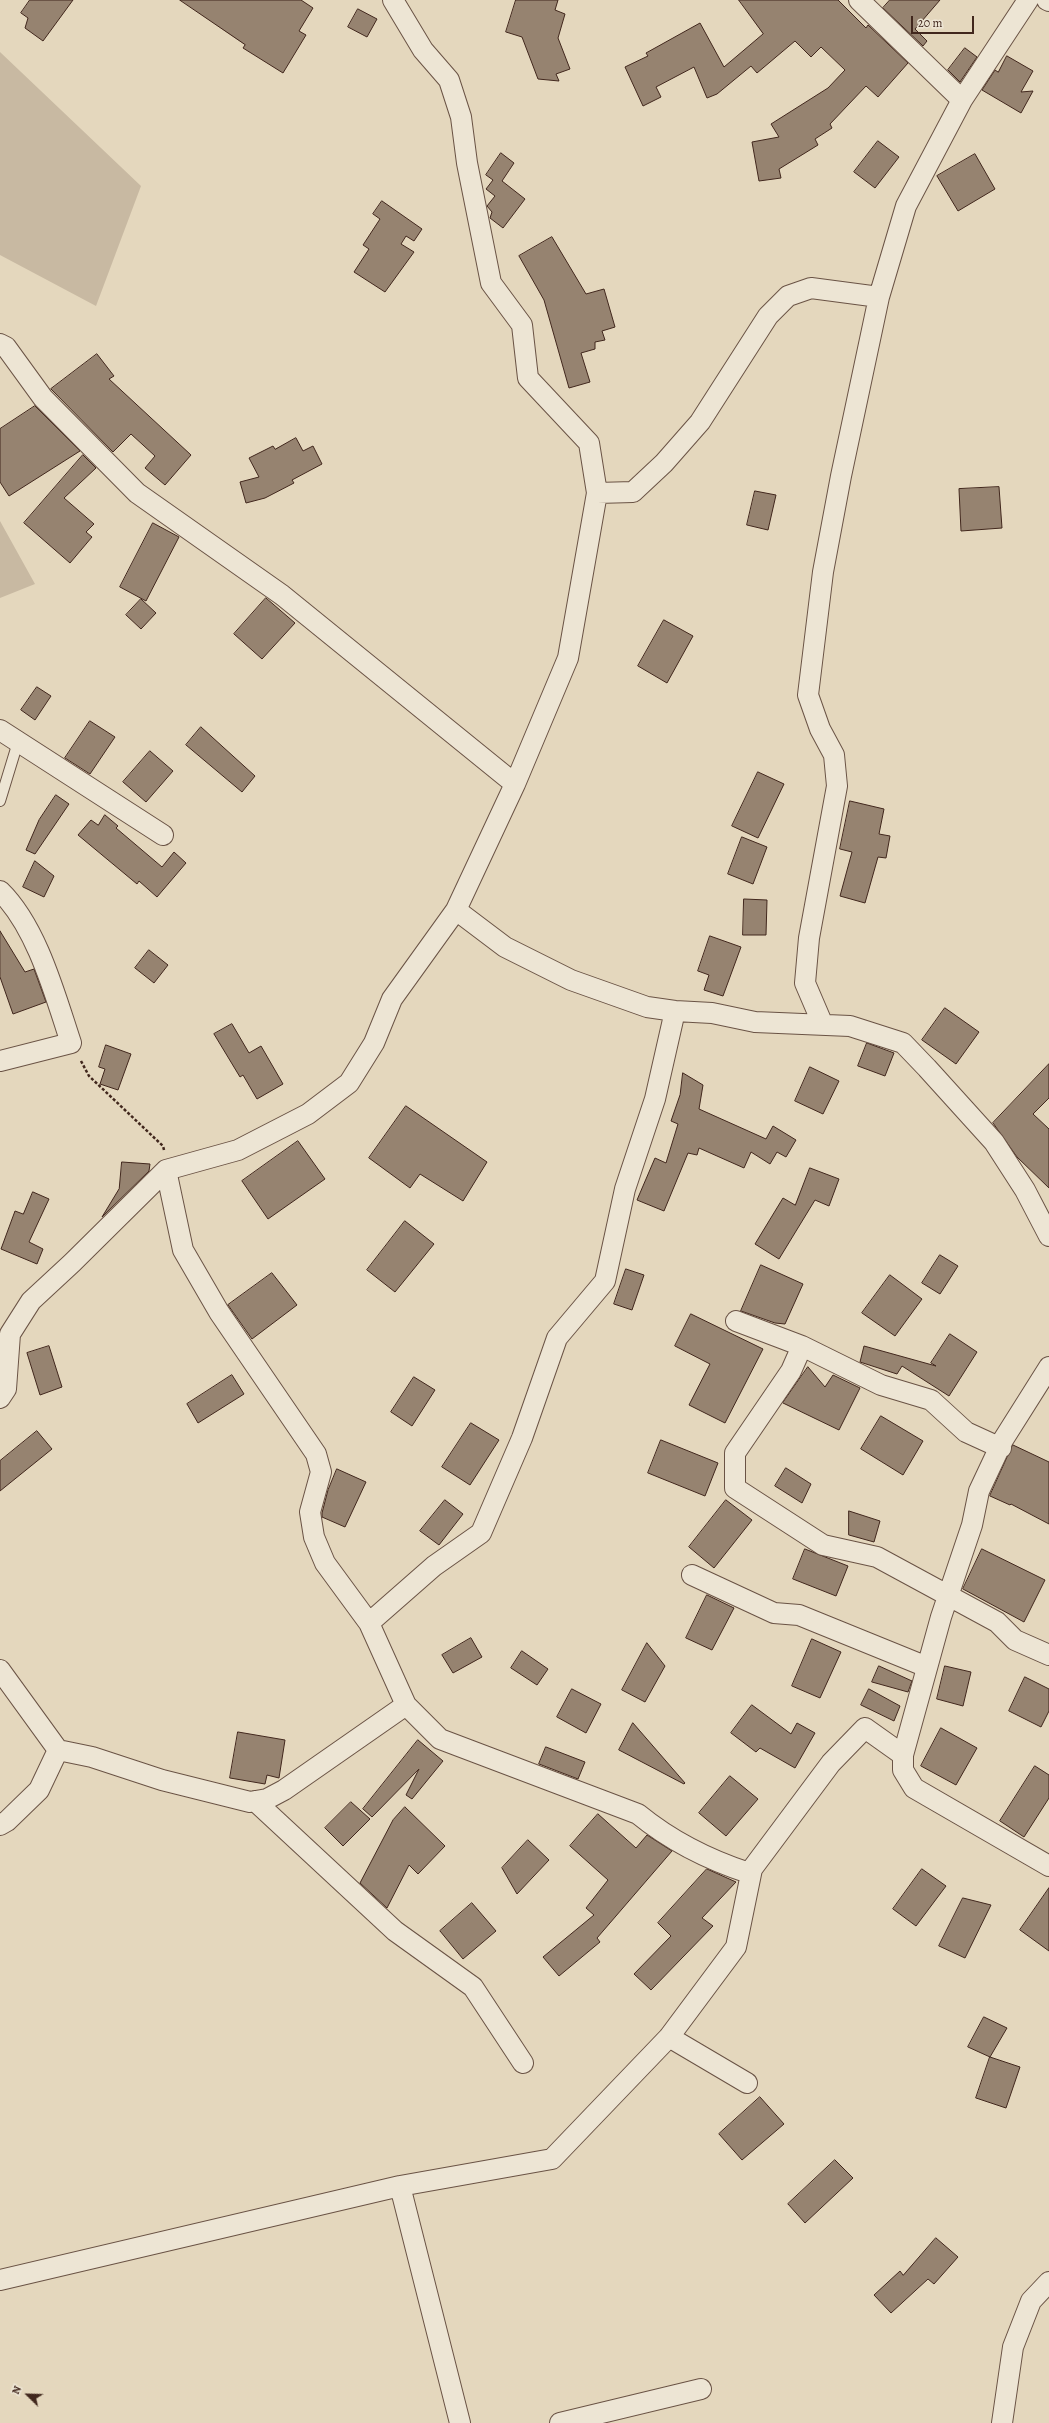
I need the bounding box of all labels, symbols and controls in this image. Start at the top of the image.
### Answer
scale bar [913,8,976,34]
text: 20 m [918,15,942,31]
north arrow [8,2375,48,2415]
text: N [8,2384,25,2397]

